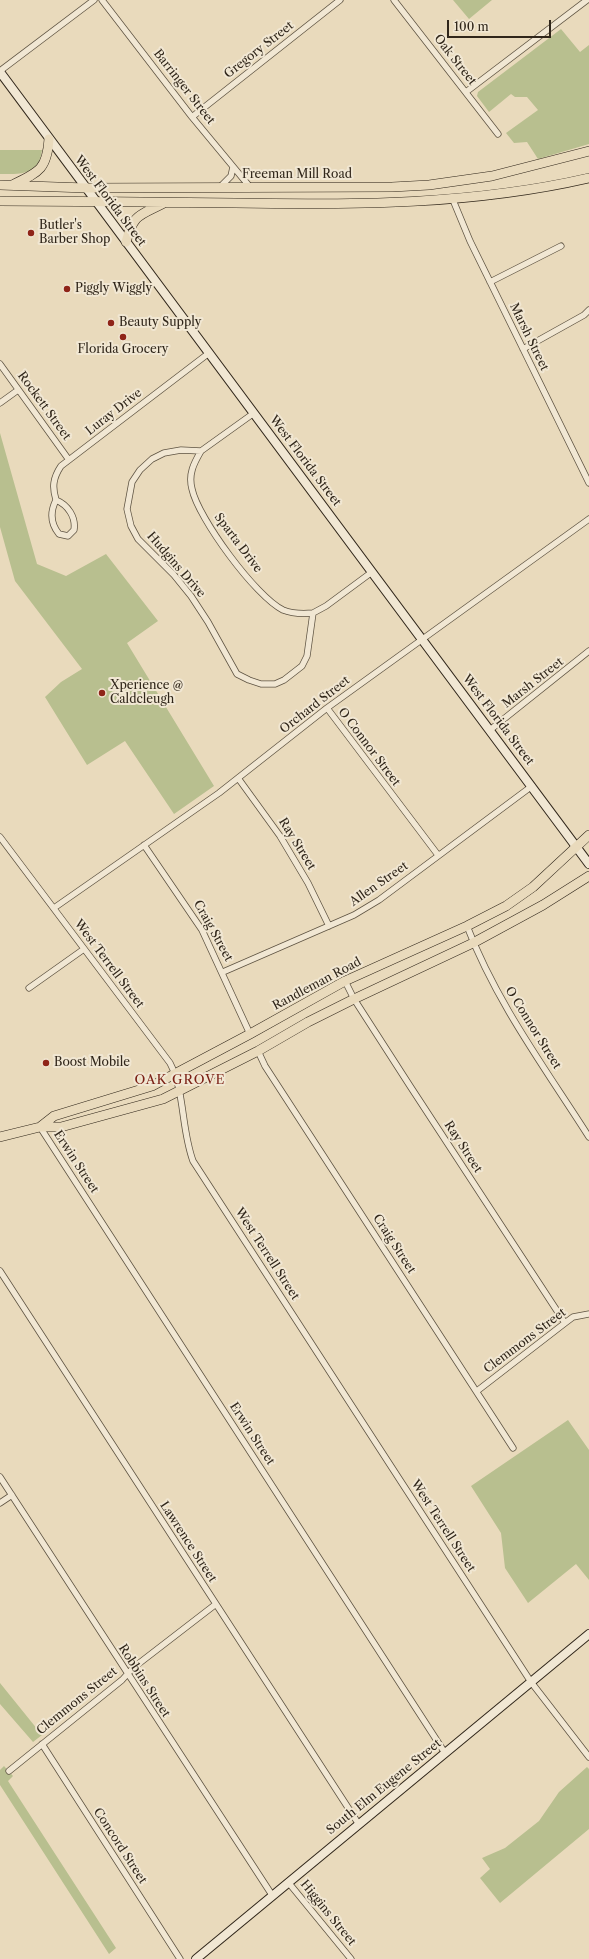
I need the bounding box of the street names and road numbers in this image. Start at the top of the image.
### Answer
street label: Gregory Street [222,19,296,81]
street label: Oak Street [431,32,479,88]
street label: Barringer Street [150,47,218,127]
street label: West Florida Street [71,153,149,249]
street label: Freeman Mill Road [242,168,352,182]
street label: Marsh Street [506,301,552,373]
street label: Rockett Street [14,369,74,443]
street label: Luray Drive [83,386,145,438]
street label: West Florida Street [266,413,344,509]
street label: Sparta Drive [211,510,265,576]
street label: Hudgins Drive [144,529,208,601]
street label: Marsh Street [500,655,566,711]
street label: West Florida Street [459,672,537,768]
street label: Orchard Street [277,673,353,737]
street label: O Connor Street [335,705,403,789]
street label: Ray Street [275,815,319,873]
street label: Allen Street [347,859,411,909]
street label: Craig Street [190,898,236,964]
street label: West Terrell Street [71,917,147,1011]
street label: Randleman Road [270,955,364,1013]
street label: O Connor Street [502,984,564,1072]
street label: Ray Street [441,1118,485,1176]
street label: Erwin Street [50,1128,102,1196]
street label: West Terrell Street [232,1205,302,1303]
street label: Craig Street [370,1212,418,1276]
street label: Clemmons Street [481,1305,569,1377]
street label: Erwin Street [226,1400,278,1468]
street label: West Terrell Street [408,1477,478,1575]
street label: Lawrence Street [157,1499,219,1585]
street label: Robbins Street [115,1642,173,1720]
street label: Clemmons Street [34,1664,120,1738]
street label: South Elm Eugene Street [324,1736,444,1838]
street label: Concord Street [90,1806,150,1886]
street label: Higgins Street [297,1877,359,1949]

